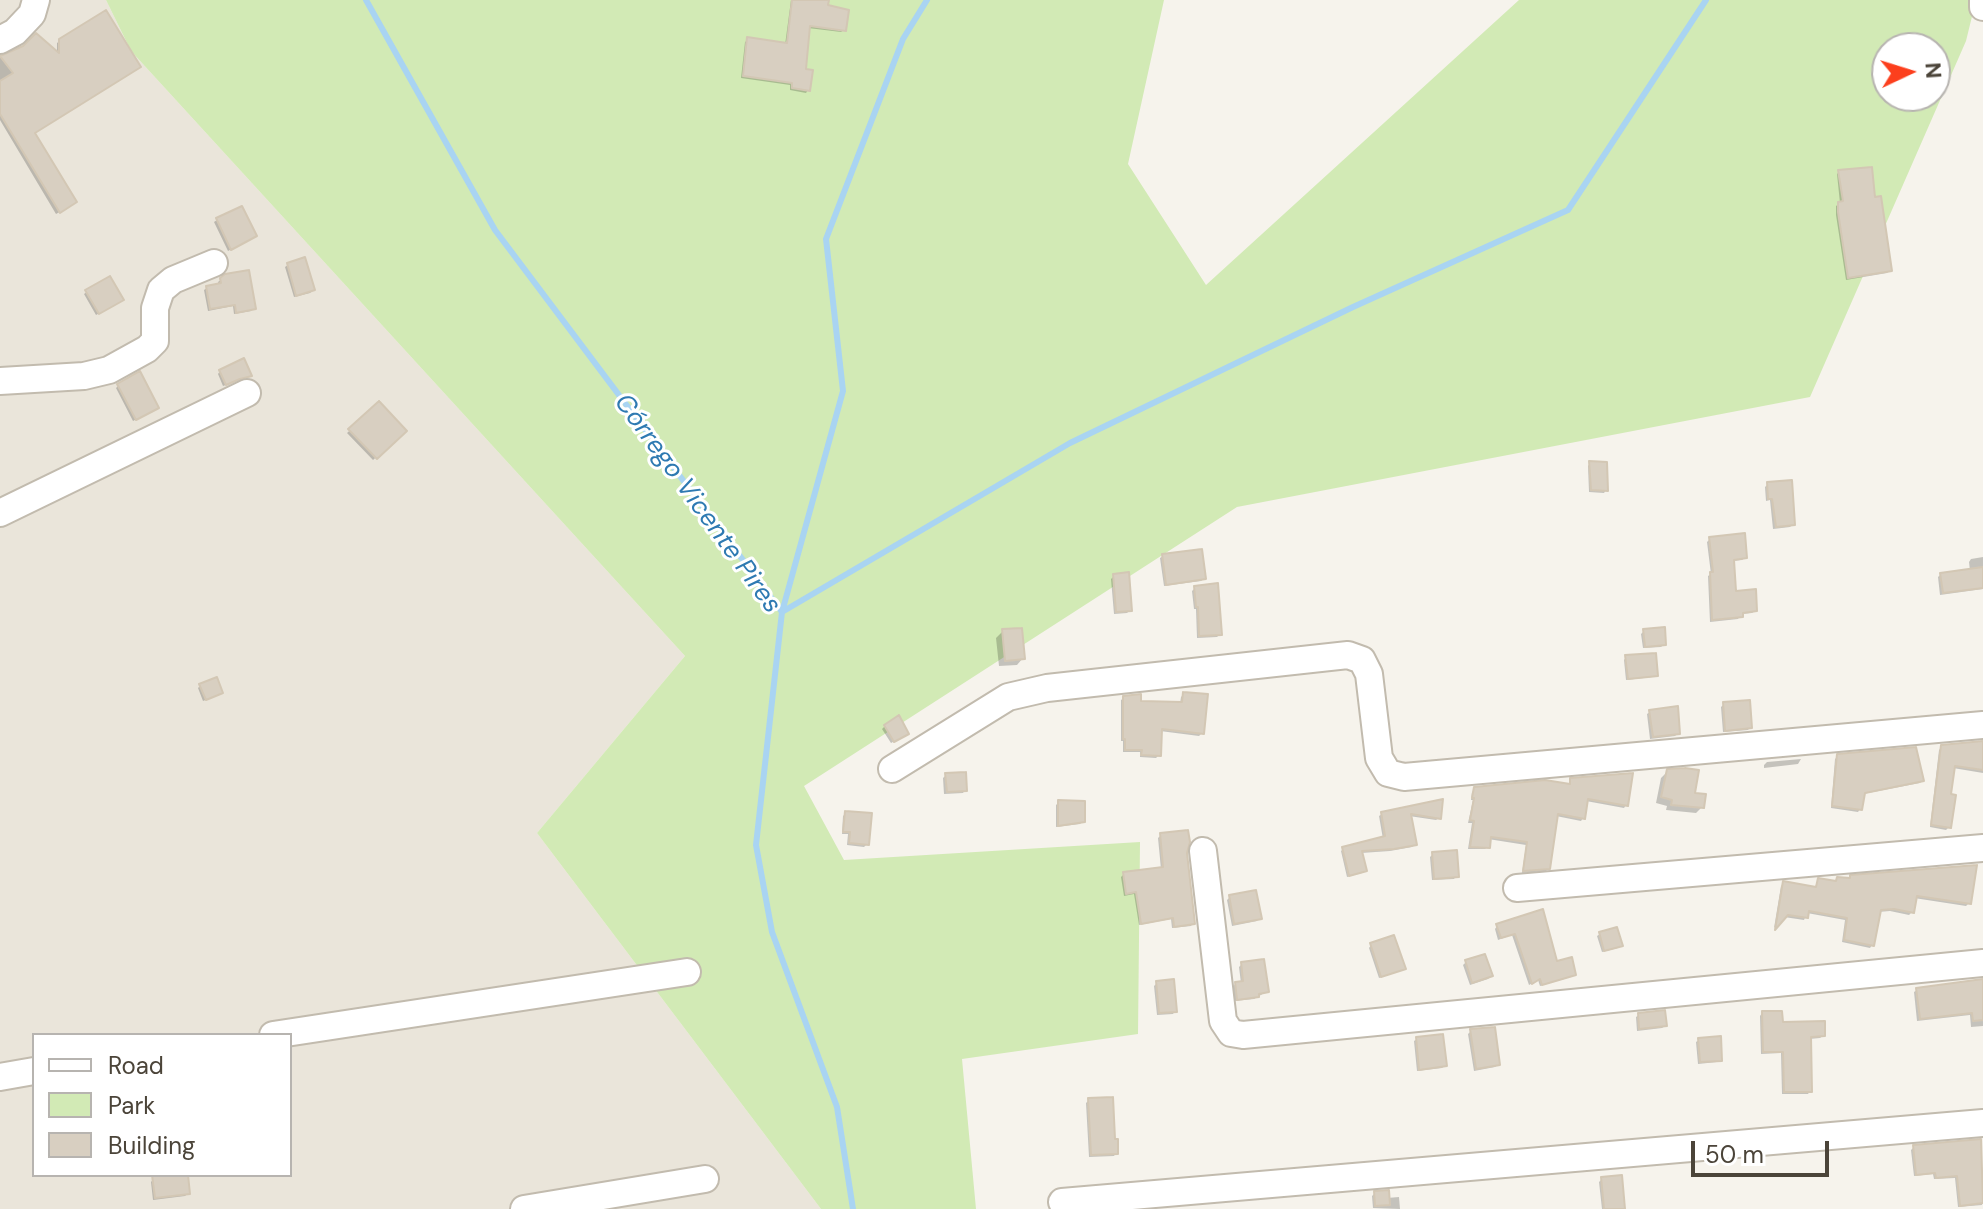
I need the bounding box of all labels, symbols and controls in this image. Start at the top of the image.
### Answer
north arrow [1871,32,1951,112]
text: N [1918,61,1948,79]
water label: Córrego Vicente Pires [607,388,787,620]
legend [32,1033,292,1177]
text: Road [108,1050,164,1081]
text: Park [108,1090,155,1121]
scale bar [1695,1125,1833,1175]
text: Building [108,1130,195,1161]
text: 50 m [1705,1139,1764,1170]

